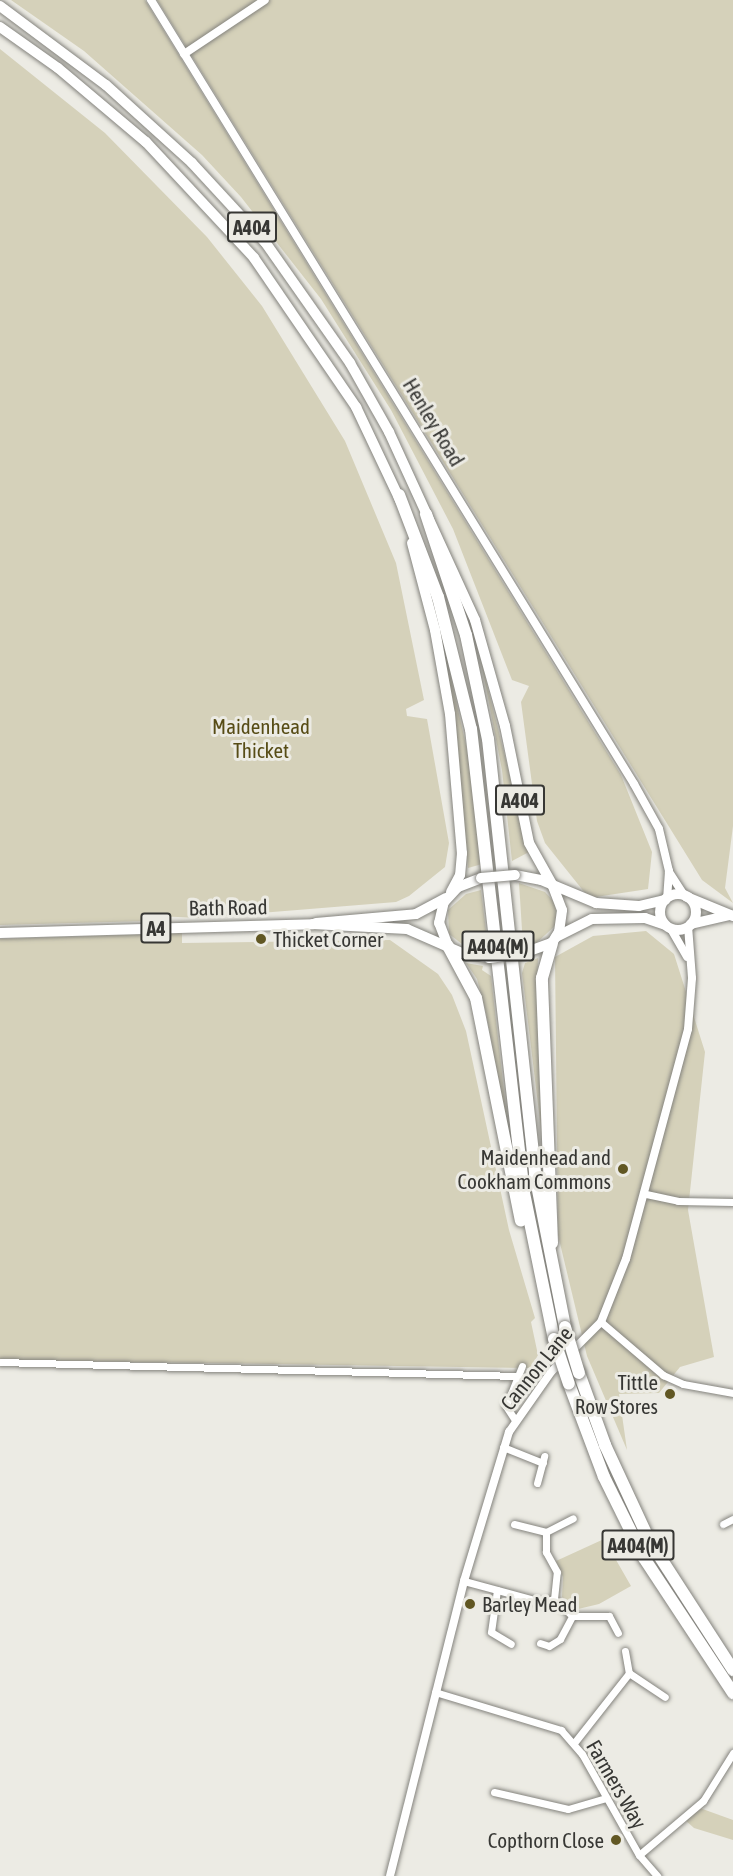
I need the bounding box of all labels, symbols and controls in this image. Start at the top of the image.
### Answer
road number: A404 [226,210,278,244]
street label: Henley Road [398,373,470,471]
park label: Maidenhead Thicket [212,713,310,763]
road number: A404 [494,783,546,817]
street label: Bath Road [188,894,268,920]
road number: A4 [140,911,172,945]
place label: Thicket Corner [273,926,383,952]
road number: A404(M) [460,929,536,963]
marker: Thicket Corner [254,932,268,946]
place label: Maidenhead and Cookham Commons [458,1144,611,1194]
marker: Maidenhead and Cookham Commons [616,1162,630,1176]
street label: Cannon Lane [495,1321,577,1415]
place label: Tittle Row Stores [575,1369,658,1419]
marker: Tittle Row Stores [663,1387,677,1401]
road number: A404(M) [600,1528,676,1562]
place label: Barley Mead [482,1591,577,1617]
marker: Barley Mead [463,1597,477,1611]
street label: Farmers Way [582,1735,652,1833]
place label: Copthorn Close [488,1827,604,1853]
marker: Copthorn Close [609,1833,623,1847]

